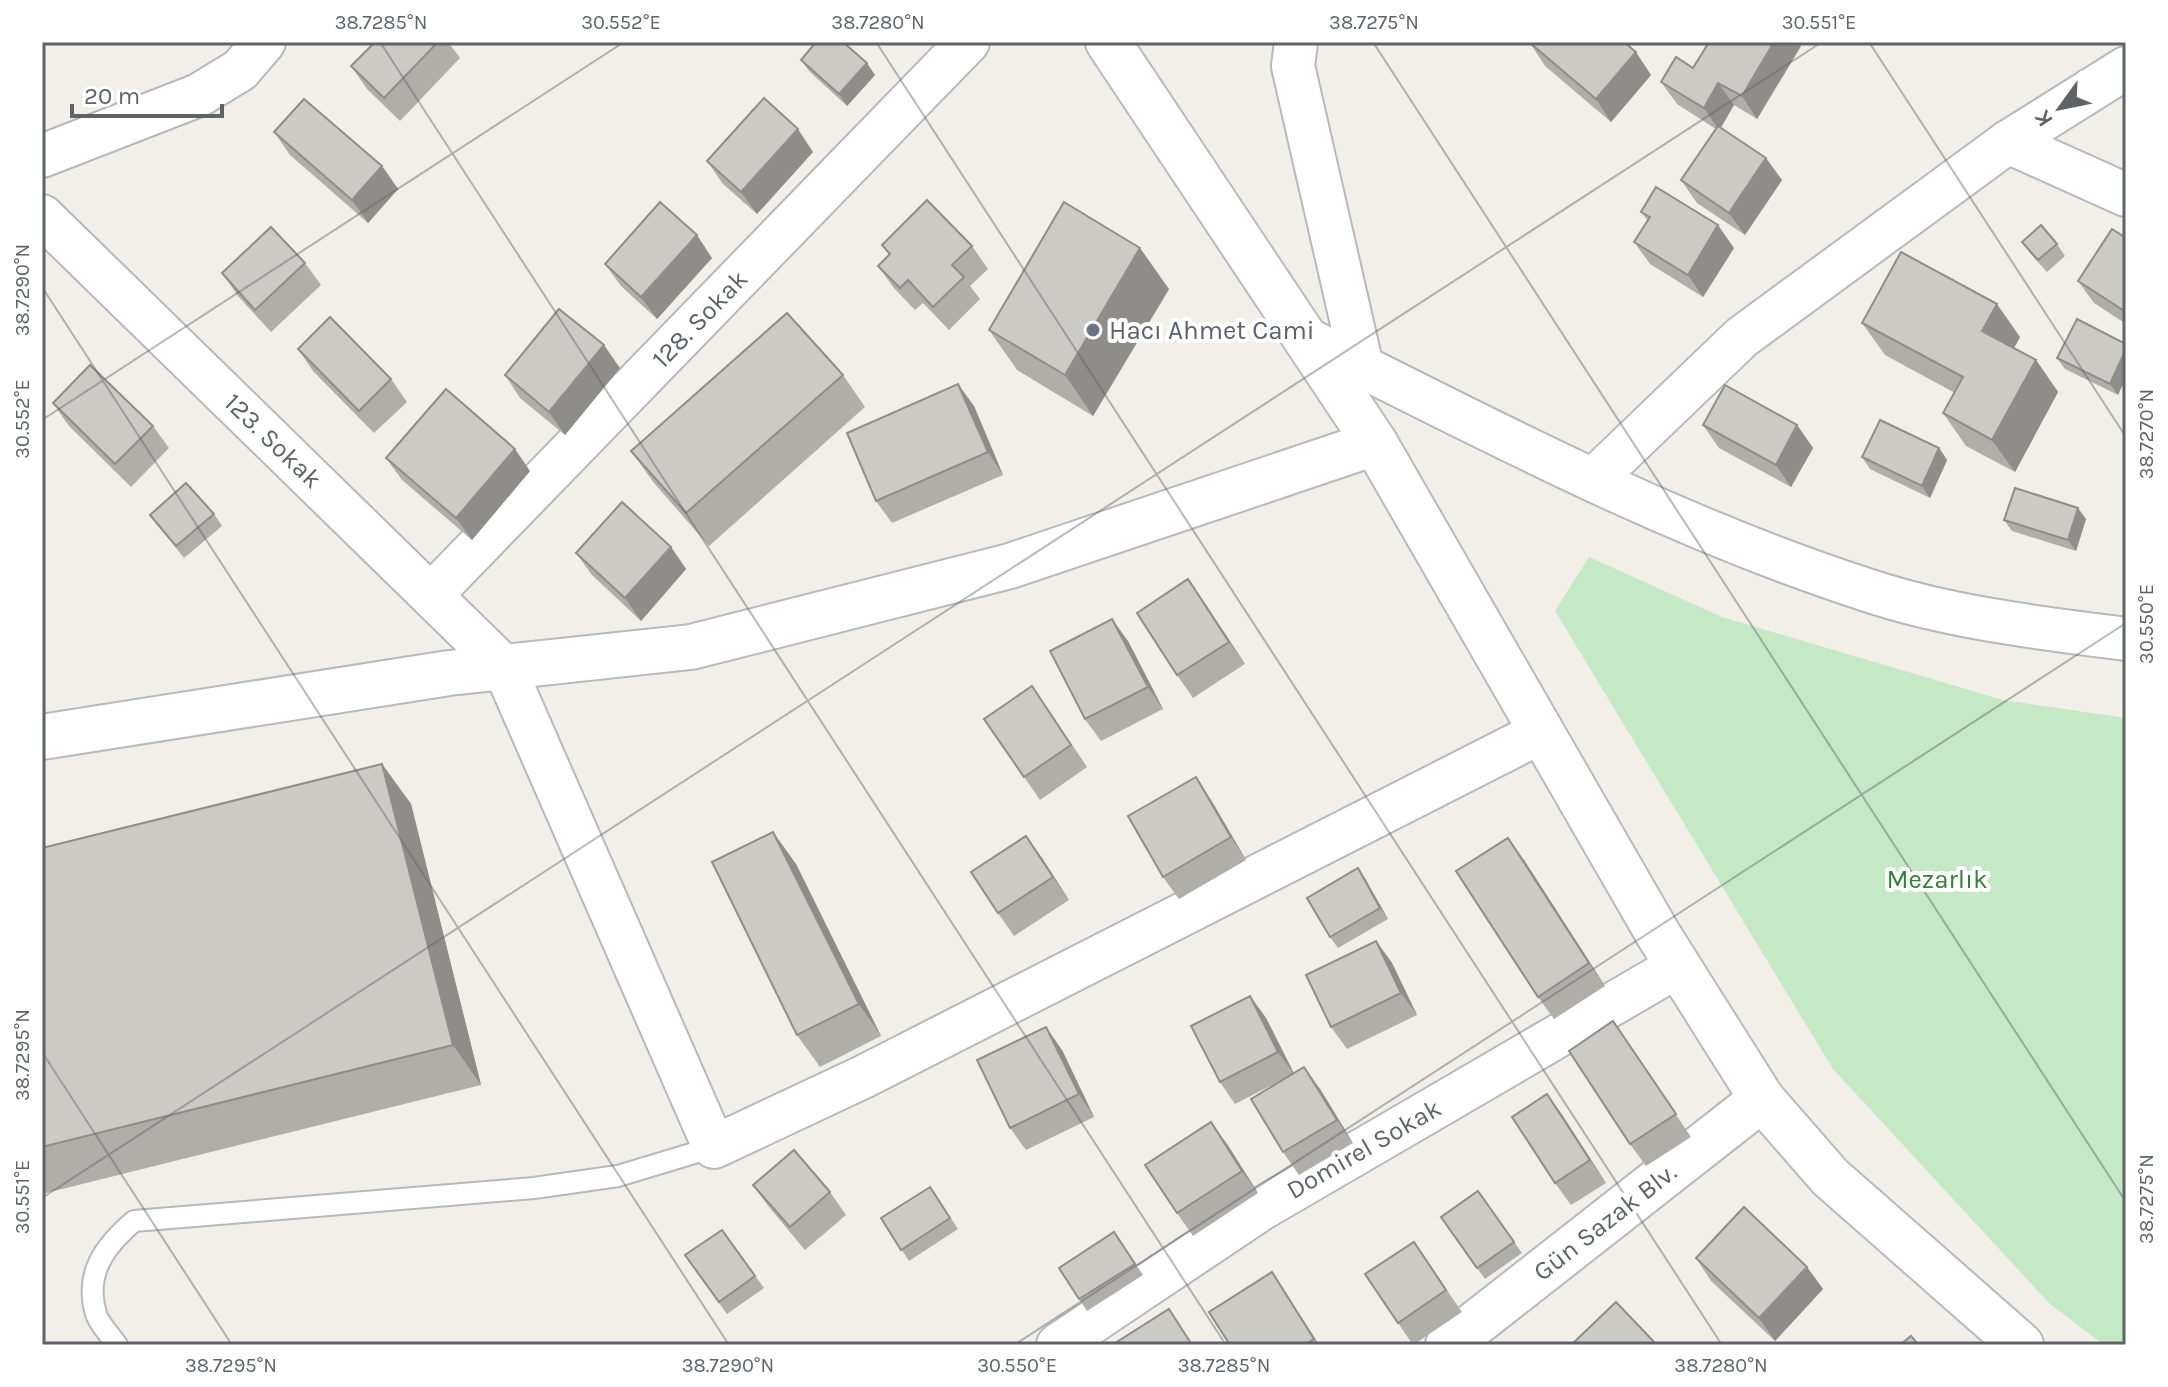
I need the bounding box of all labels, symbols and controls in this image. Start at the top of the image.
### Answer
text: 38.7285°N [335,11,427,34]
text: 30.552°E [581,11,661,34]
text: 38.7280°N [831,11,925,34]
text: 38.7275°N [1329,11,1419,34]
text: 30.551°E [1782,11,1856,34]
scale bar [72,68,222,118]
north arrow [2020,68,2100,148]
text: 20 m [84,82,140,110]
text: K [2029,105,2059,131]
text: 38.7290°N [11,244,34,336]
street label: 128. Sokak [646,264,754,374]
place label: Hacı Ahmet Cami [1109,315,1315,346]
marker: Hacı Ahmet Cami [1084,321,1102,339]
text: 30.552°E [11,379,34,459]
street label: 123. Sokak [218,387,328,495]
text: 38.7270°N [2135,389,2158,479]
text: 30.550°E [2135,584,2158,664]
park label: Mezarlık [1886,864,1988,895]
text: 38.7295°N [11,1009,34,1101]
street label: Domirel Sokak [1281,1092,1447,1206]
text: 38.7275°N [2135,1154,2158,1244]
street label: Gün Sazak Blv. [1527,1157,1683,1287]
text: 30.551°E [11,1160,34,1234]
text: 38.7295°N [185,1354,277,1377]
text: 38.7290°N [682,1354,774,1377]
text: 30.550°E [977,1354,1057,1377]
text: 38.7285°N [1178,1354,1270,1377]
text: 38.7280°N [1674,1354,1768,1377]

